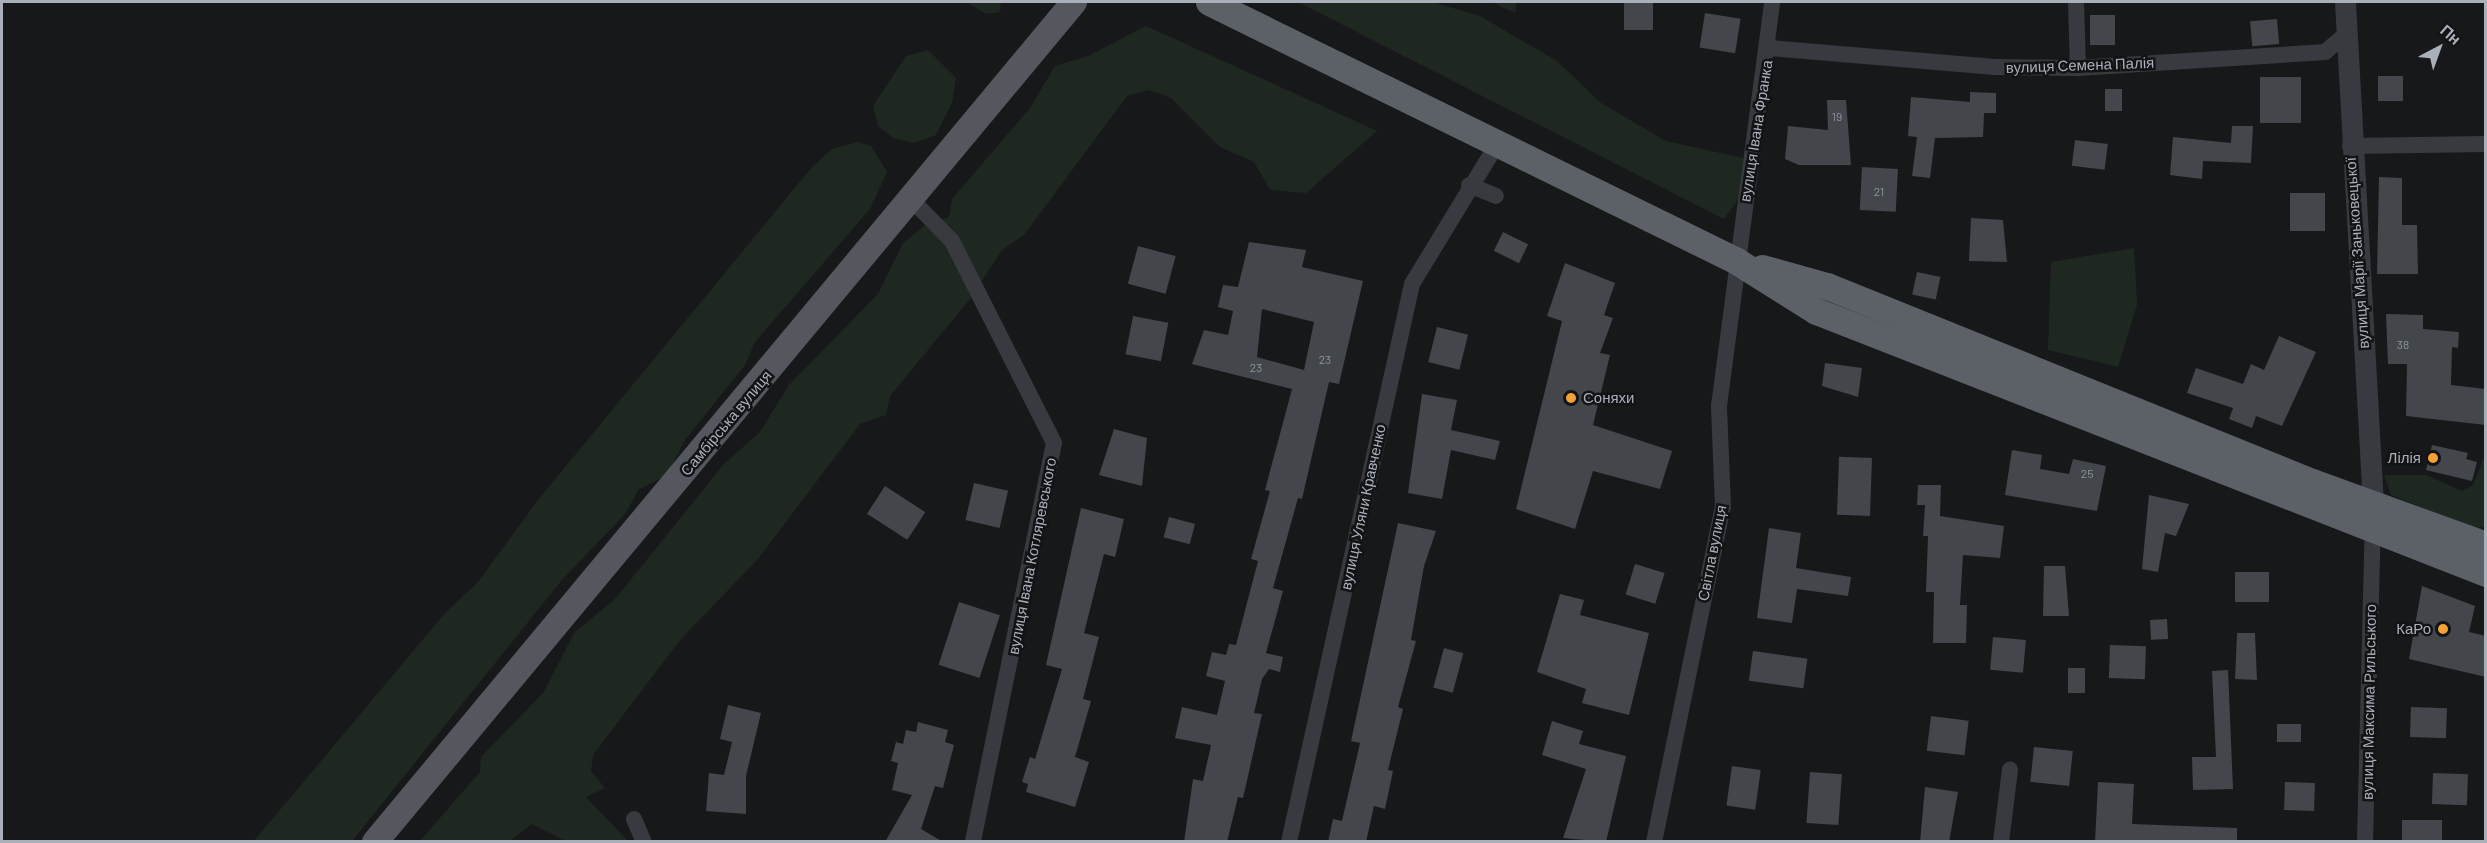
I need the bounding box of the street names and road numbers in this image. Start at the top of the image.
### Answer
street label: вулиця Семена Палія [2006,53,2154,77]
street label: вулиця Івана Франка [1736,59,1776,203]
street label: вулиця Марії Заньковецької [2341,157,2373,349]
street label: Самбірська вулиця [677,367,775,479]
street label: вулиця Уляни Кравченко [1337,423,1389,591]
street label: вулиця Івана Котляревського [1004,456,1060,656]
street label: Світла вулиця [1694,503,1730,603]
street label: вулиця Максима Рильського [2358,604,2380,800]

